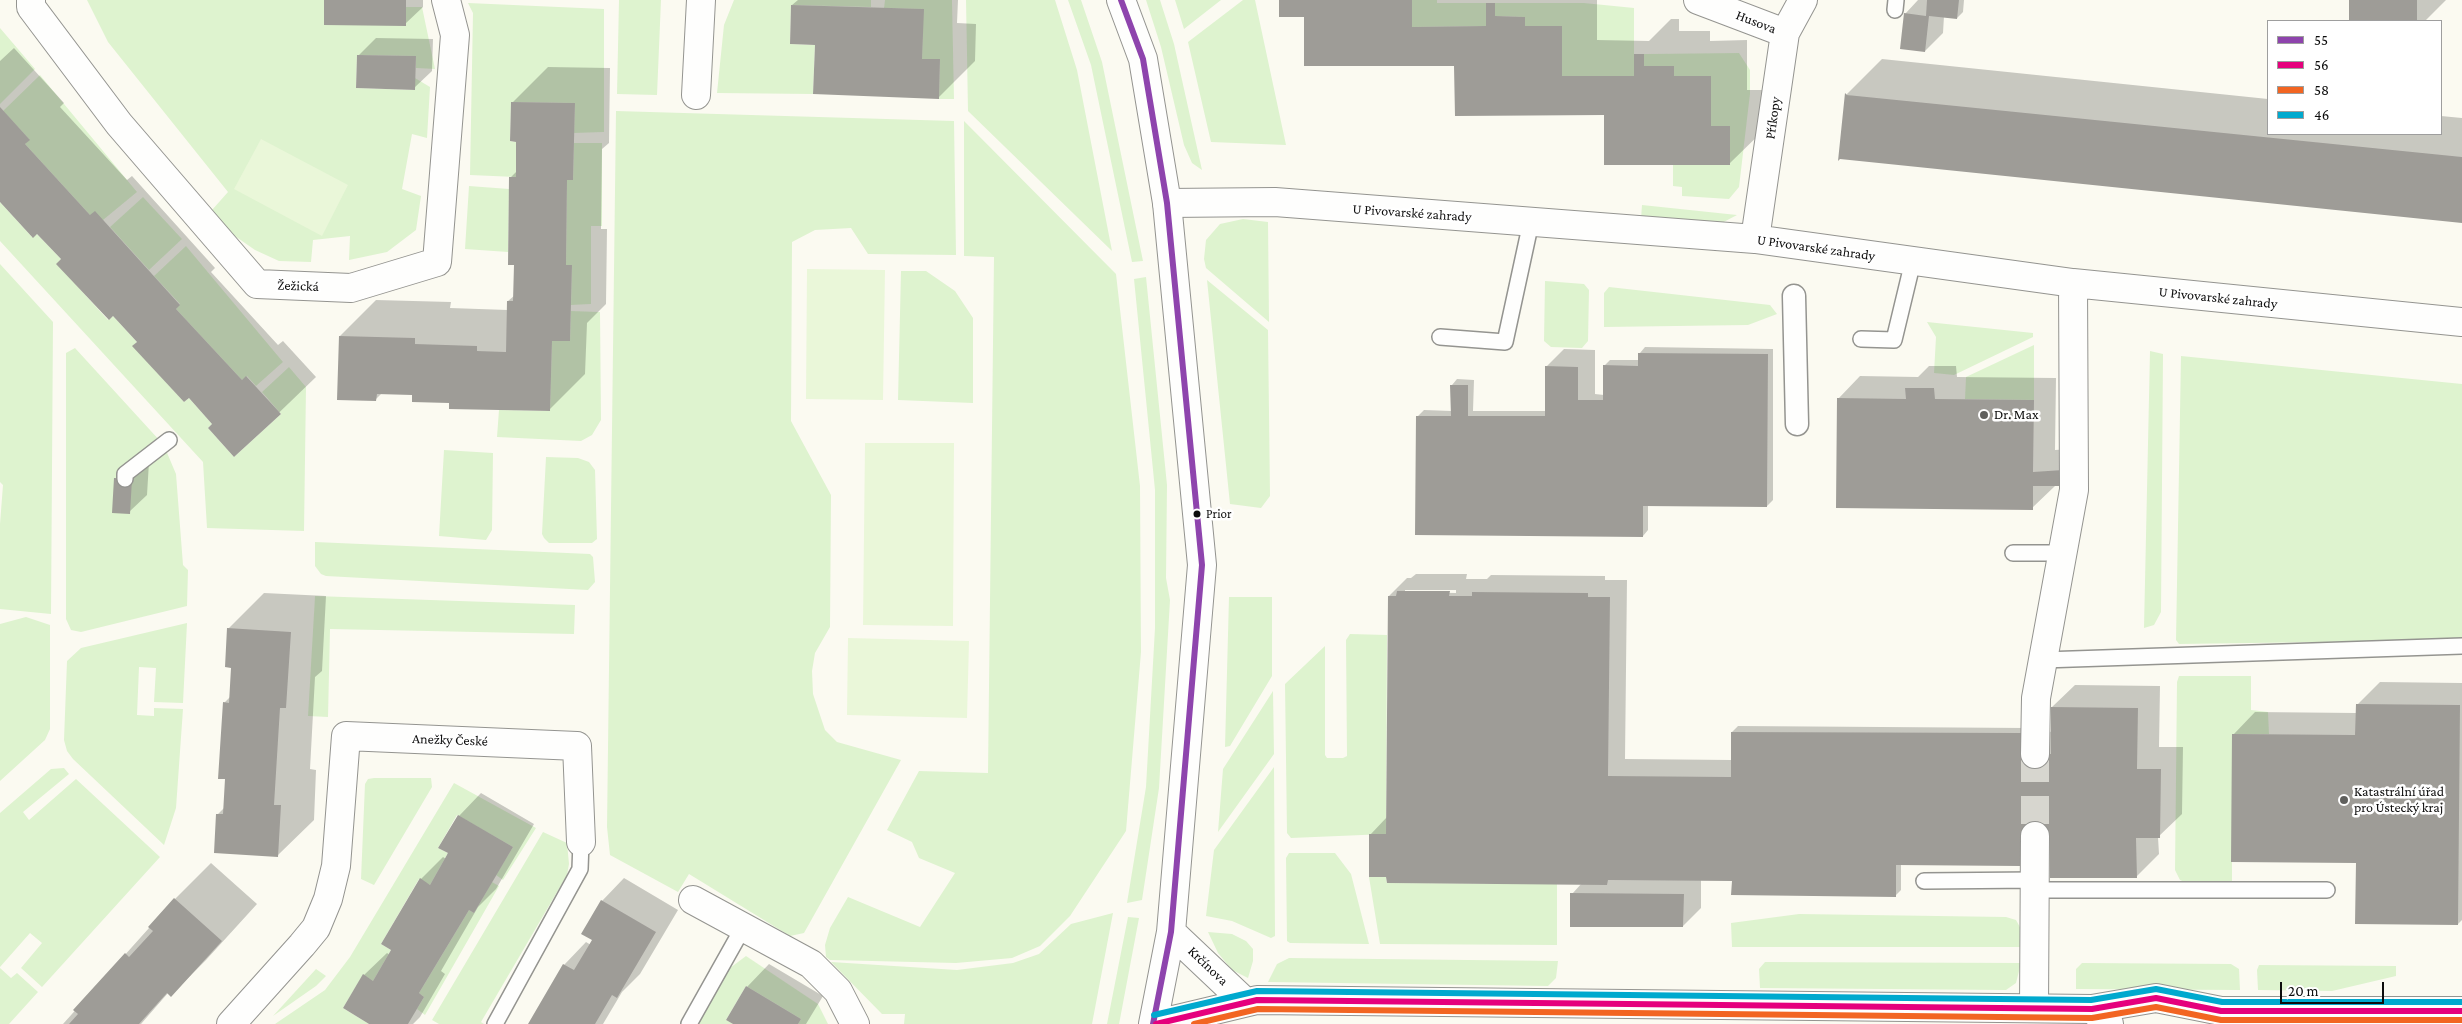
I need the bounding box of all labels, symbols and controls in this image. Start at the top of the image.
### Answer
street label: Husova [1733,7,1779,37]
legend [2267,20,2442,135]
text: 55 [2314,32,2328,48]
text: 56 [2314,57,2329,73]
text: 58 [2314,82,2329,98]
street label: Příkopy [1762,96,1784,140]
text: 46 [2314,107,2329,123]
street label: U Pivovarské zahrady [1352,200,1472,226]
street label: U Pivovarské zahrady [1756,231,1876,265]
street label: Žežická [277,277,319,295]
street label: U Pivovarské zahrady [2158,283,2278,313]
place label: Dr. Max [1994,407,2039,423]
marker: Dr. Max [1978,409,1990,421]
place label: Prior [1206,506,1232,522]
marker: Prior [1192,509,1202,519]
street label: Anežky České [412,730,488,750]
place label: Katastrální úřad pro Ústecký kraj [2354,784,2444,816]
marker: Katastrální úřad pro Ústecký kraj [2338,794,2350,806]
street label: Krčínova [1184,943,1232,989]
scale bar [2282,972,2386,1004]
text: 20 m [2288,983,2319,999]

